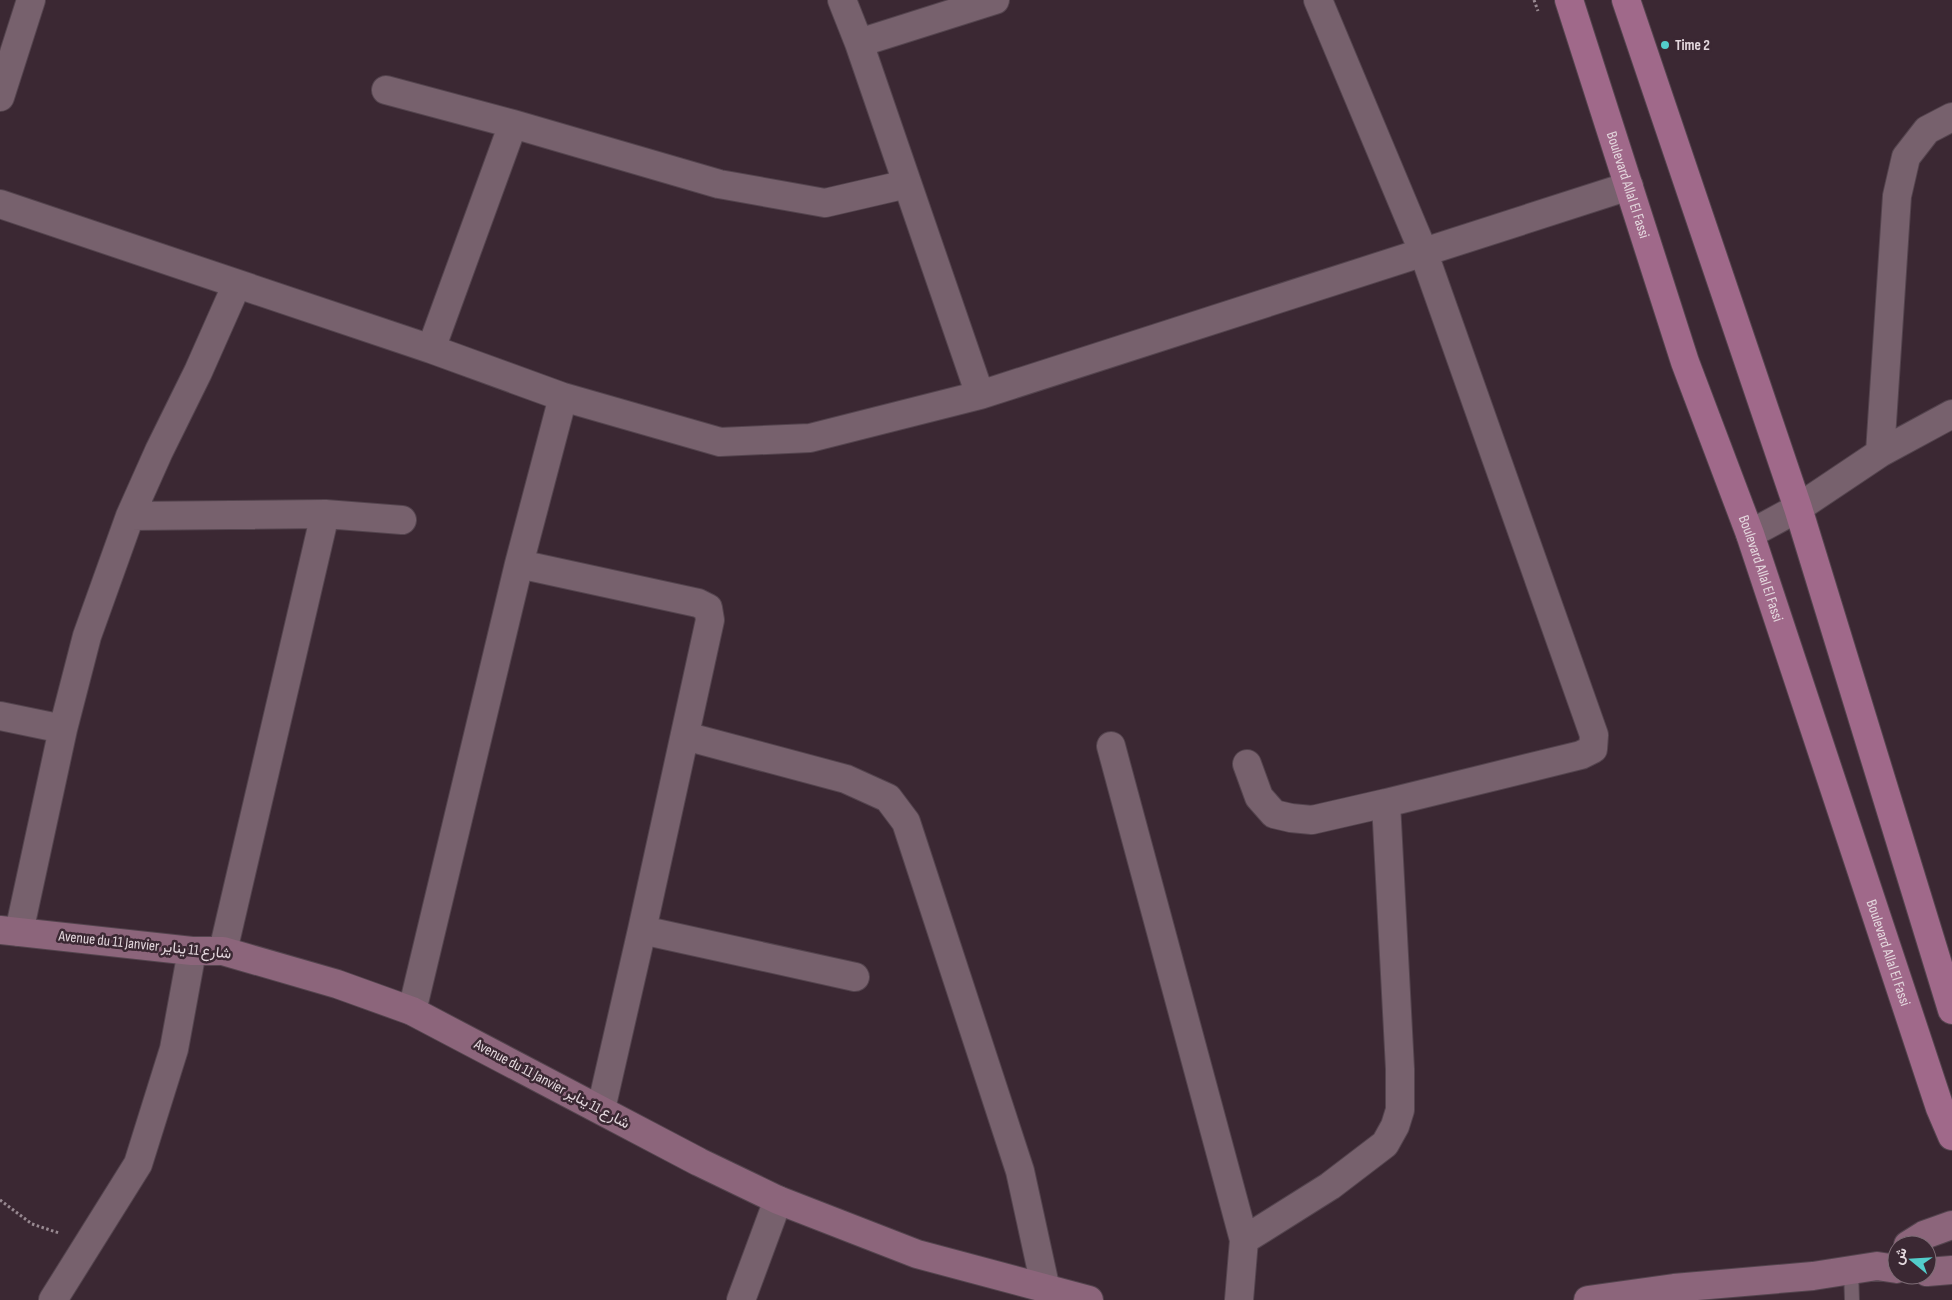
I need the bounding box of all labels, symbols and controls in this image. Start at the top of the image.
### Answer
place label: Time 2 [1675,36,1710,55]
marker: Time 2 [1659,39,1671,51]
street label: Boulevard Allal El Fassi [1602,129,1654,241]
street label: Boulevard Allal El Fassi [1734,512,1788,624]
street label: Boulevard Allal El Fassi [1862,897,1915,1009]
street label: Avenue du 11 Janvier شارع 11 يناير [57,926,232,965]
street label: Avenue du 11 Janvier شارع 11 يناير [470,1034,633,1134]
north arrow [1887,1235,1937,1285]
text: ش [1889,1245,1911,1267]

